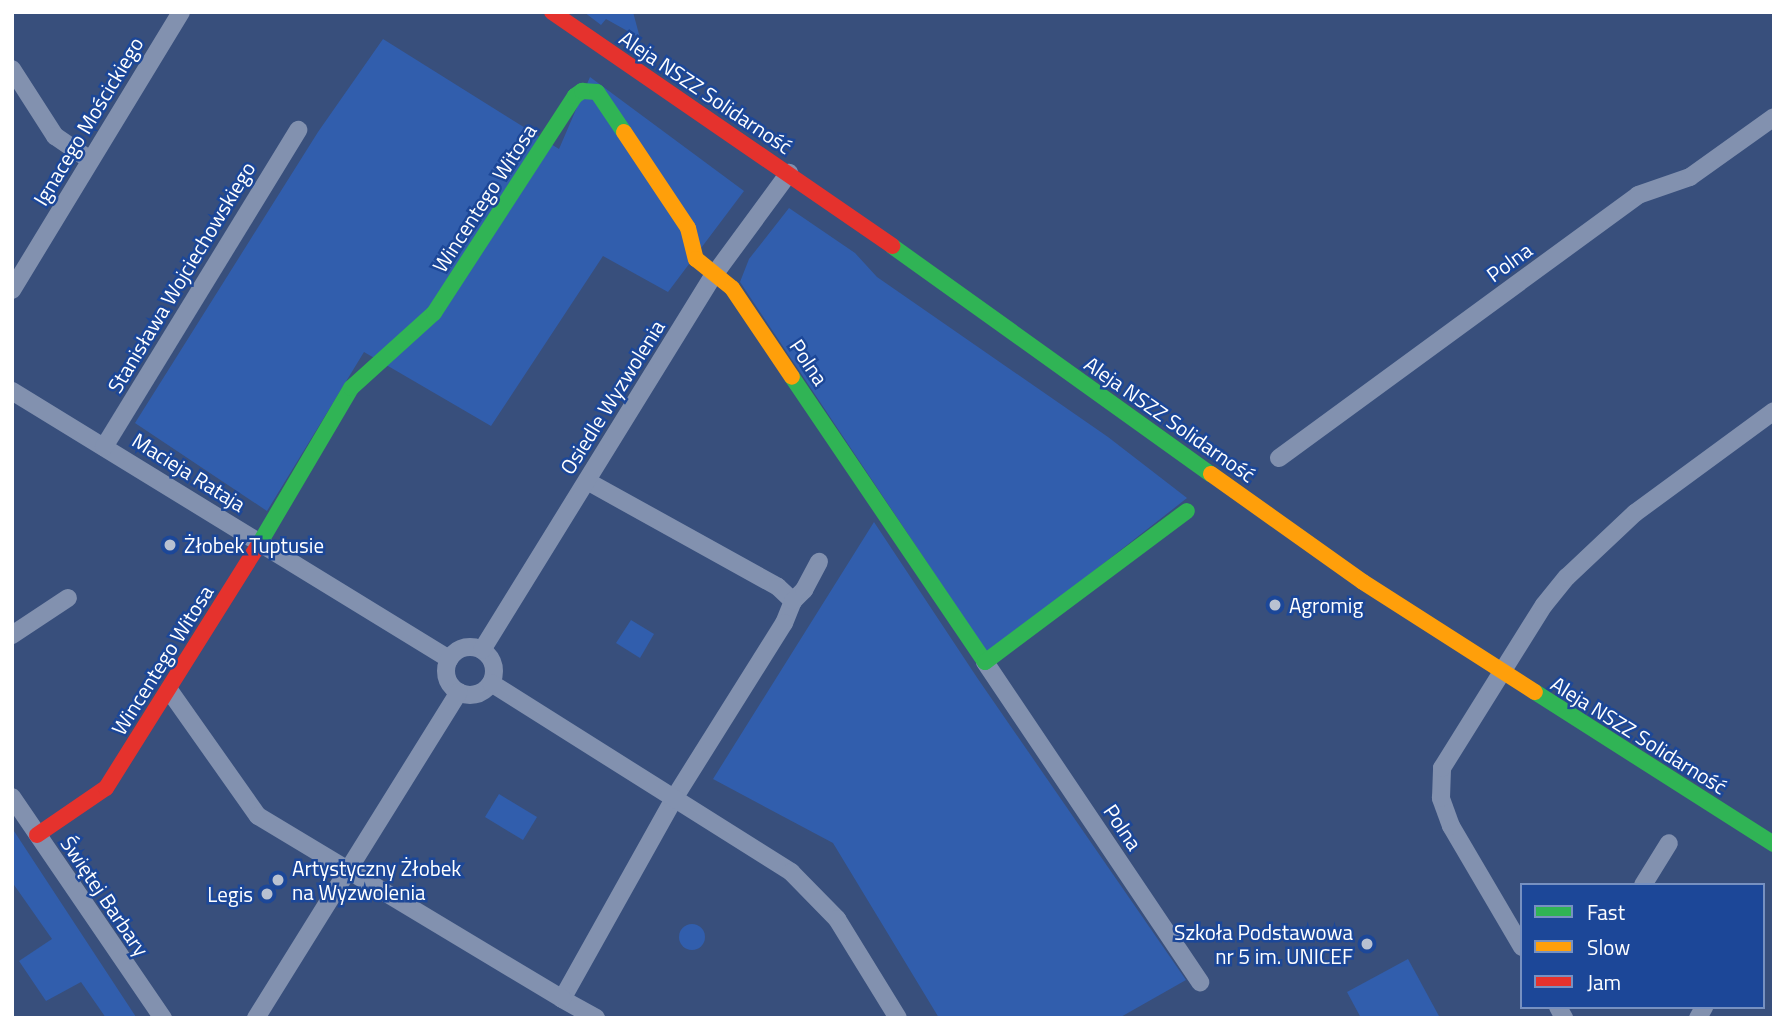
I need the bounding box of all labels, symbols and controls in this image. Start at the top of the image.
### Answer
street label: Aleja NSZZ Solidarność [615,25,797,159]
street label: Ignacego Mościckiego [28,32,148,210]
street label: Wincentego Witosa [427,119,541,277]
street label: Stanisława Wojciechowskiego [102,157,260,397]
street label: Polna [1481,237,1537,287]
street label: Osiedle Wyzwolenia [554,315,670,479]
street label: Polna [785,334,833,390]
street label: Aleja NSZZ Solidarność [1080,351,1260,487]
street label: Macieja Rataja [128,427,250,517]
place label: Żłobek Tuptusie [184,532,324,558]
marker: Żłobek Tuptusie [162,537,178,553]
street label: Wincentego Witosa [106,580,218,740]
place label: Agromig [1289,592,1363,618]
marker: Agromig [1267,597,1283,613]
street label: Aleja NSZZ Solidarność [1546,671,1732,799]
street label: Polna [1099,799,1147,855]
street label: Świętej Barbary [56,831,154,961]
place label: Artystyczny Żłobek na Wyzwolenia [292,855,461,905]
marker: Artystyczny Żłobek na Wyzwolenia [270,872,286,888]
place label: Legis [207,881,253,907]
legend [1520,883,1765,1009]
marker: Legis [259,886,275,902]
text: Fast [1587,896,1625,928]
place label: Szkoła Podstawowa nr 5 im. UNICEF [1174,919,1353,969]
text: Slow [1587,931,1630,963]
marker: Szkoła Podstawowa nr 5 im. UNICEF [1359,936,1375,952]
text: Jam [1587,966,1621,998]

